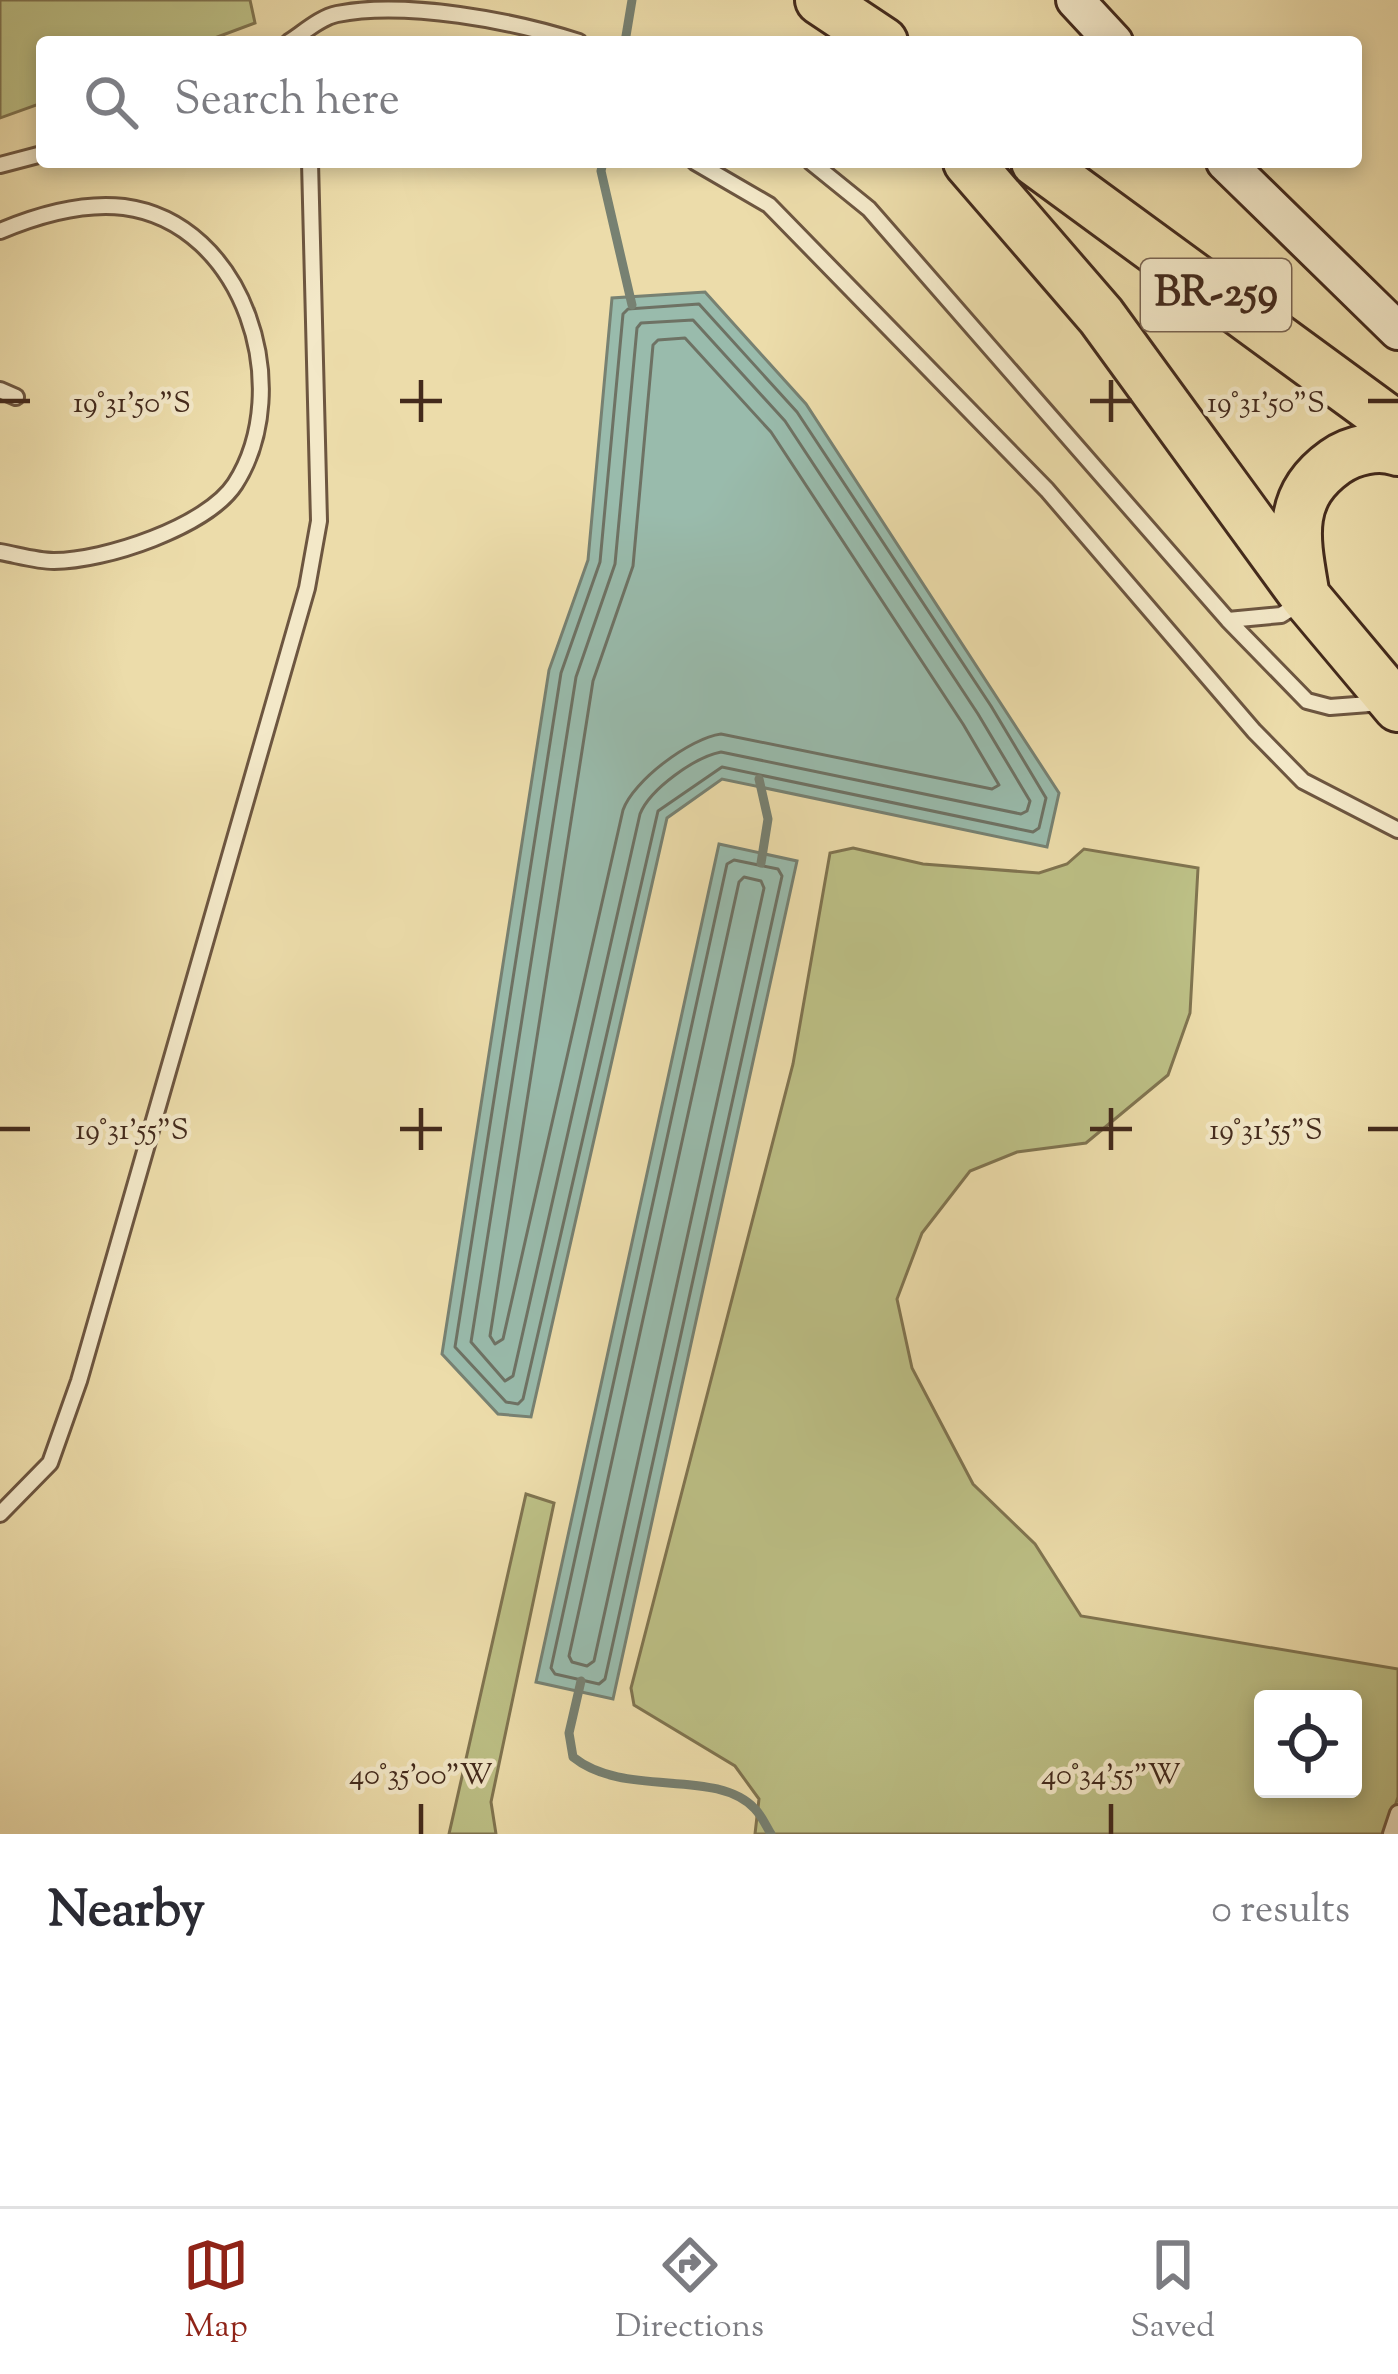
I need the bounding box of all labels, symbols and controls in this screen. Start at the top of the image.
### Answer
search box [36,36,1362,168]
icon: search [78,69,144,135]
text: Search here [174,70,400,135]
road number: BR-259 [1141,259,1291,331]
text: 19°31'50"S [73,383,191,426]
text: 19°31'50"S [1207,383,1325,426]
text: 19°31'55"S [75,1110,189,1153]
text: 19°31'55"S [1209,1110,1323,1153]
map controls [1254,1690,1362,1798]
button: locate [1254,1690,1362,1798]
text: 40°35'00"W [349,1755,493,1798]
text: 40°34'55"W [1041,1755,1181,1798]
text: Nearby [48,1876,205,1949]
text: 0 results [1211,1884,1350,1940]
tab: Map [183,2232,249,2352]
tab: Directions [615,2232,764,2352]
tab: Saved [1130,2232,1215,2352]

